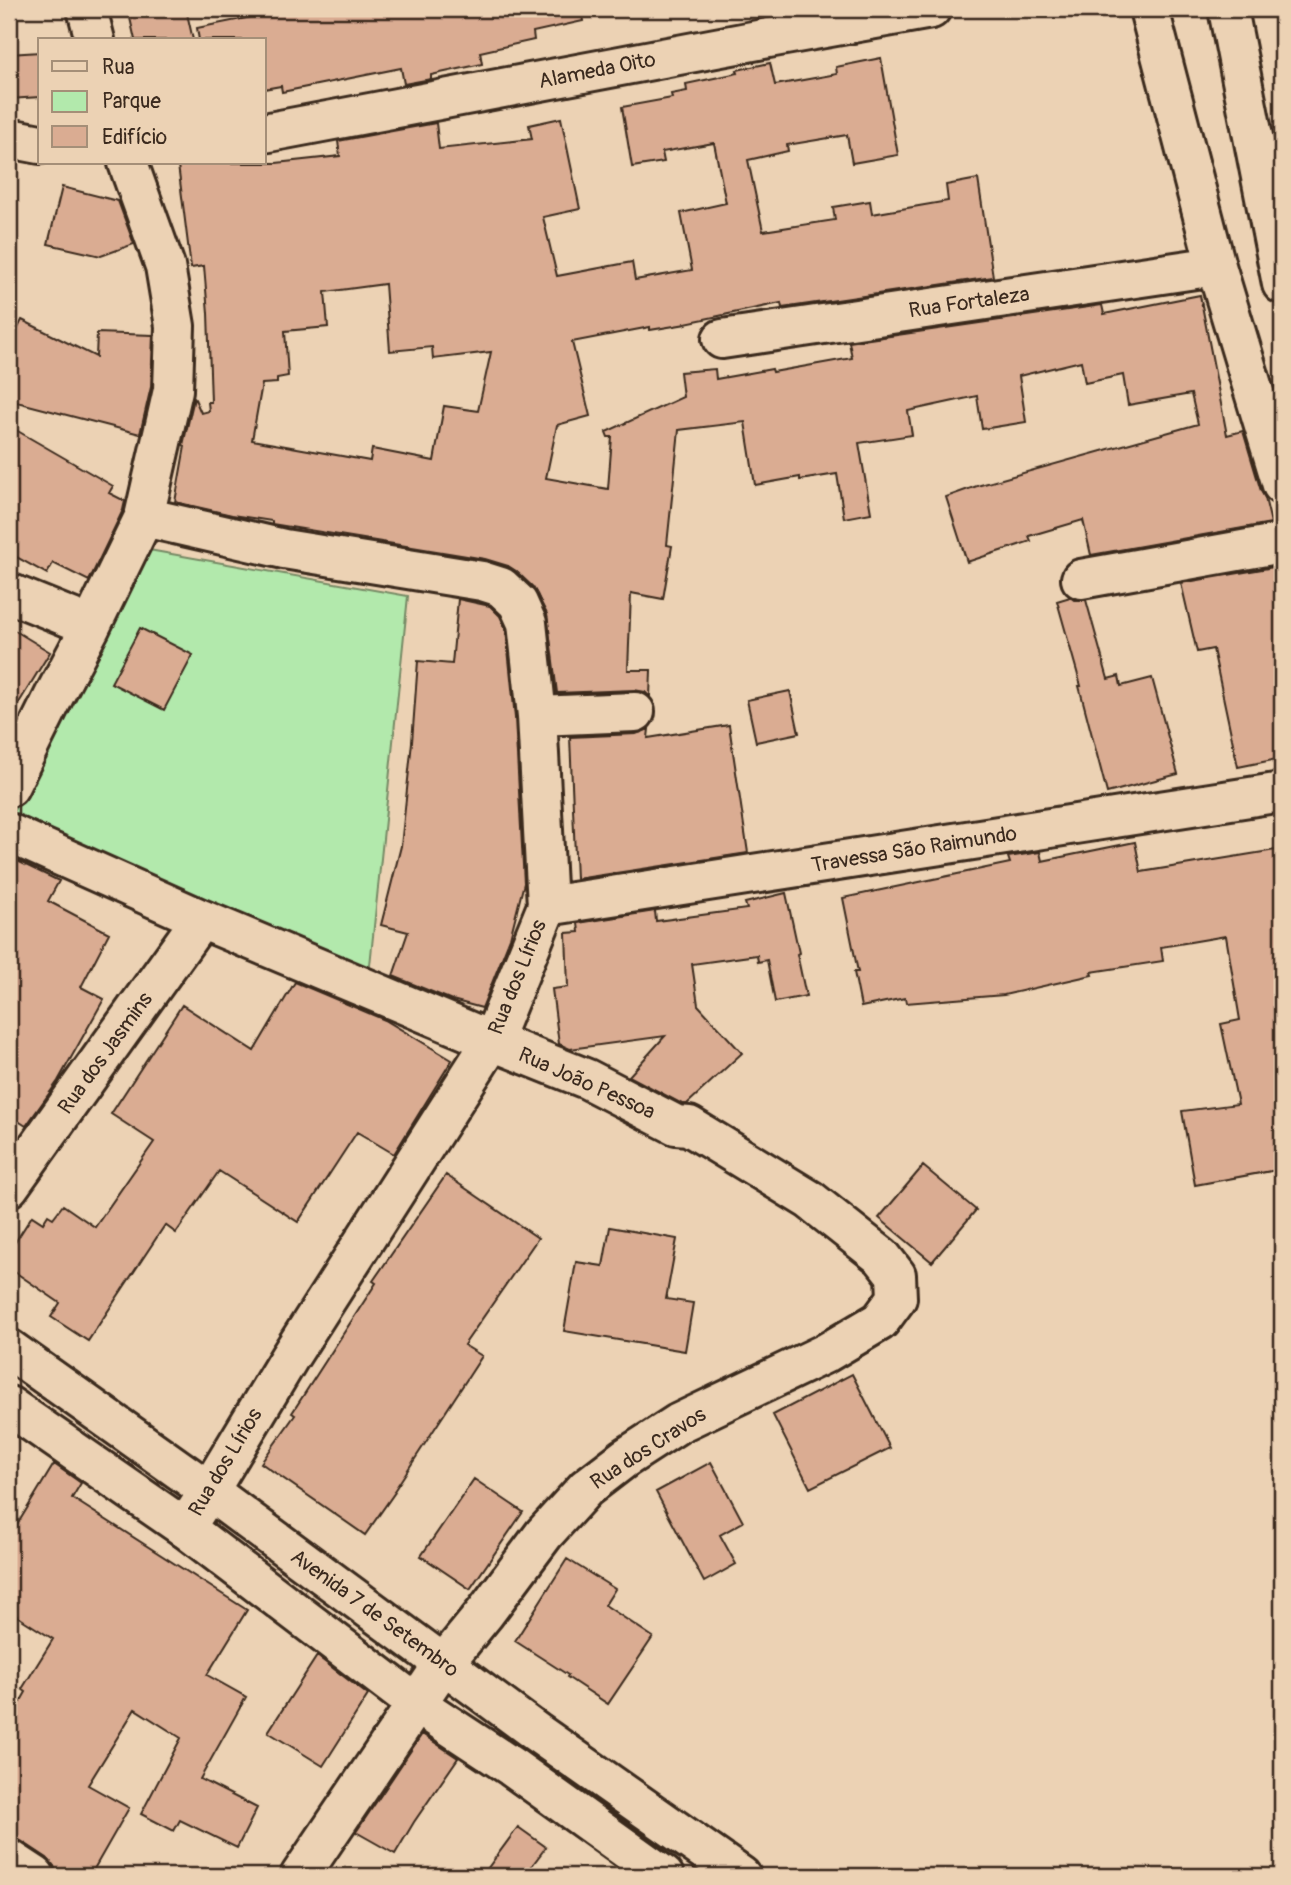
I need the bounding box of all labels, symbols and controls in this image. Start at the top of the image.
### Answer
legend [38,38,266,164]
street label: Alameda Oito [536,46,658,95]
text: Rua [102,54,135,81]
text: Parque [102,88,161,115]
text: Edifício [102,124,167,151]
street label: Rua Fortaleza [907,281,1031,324]
street label: Travessa São Raimundo [809,820,1019,879]
street label: Rua dos Lírios [482,915,553,1039]
street label: Rua dos Jasmins [52,986,159,1120]
street label: Rua João Pessoa [514,1041,659,1126]
street label: Rua dos Cravos [585,1401,712,1496]
street label: Rua dos Lírios [182,1403,269,1521]
street label: Avenida 7 de Setembro [285,1543,464,1684]

